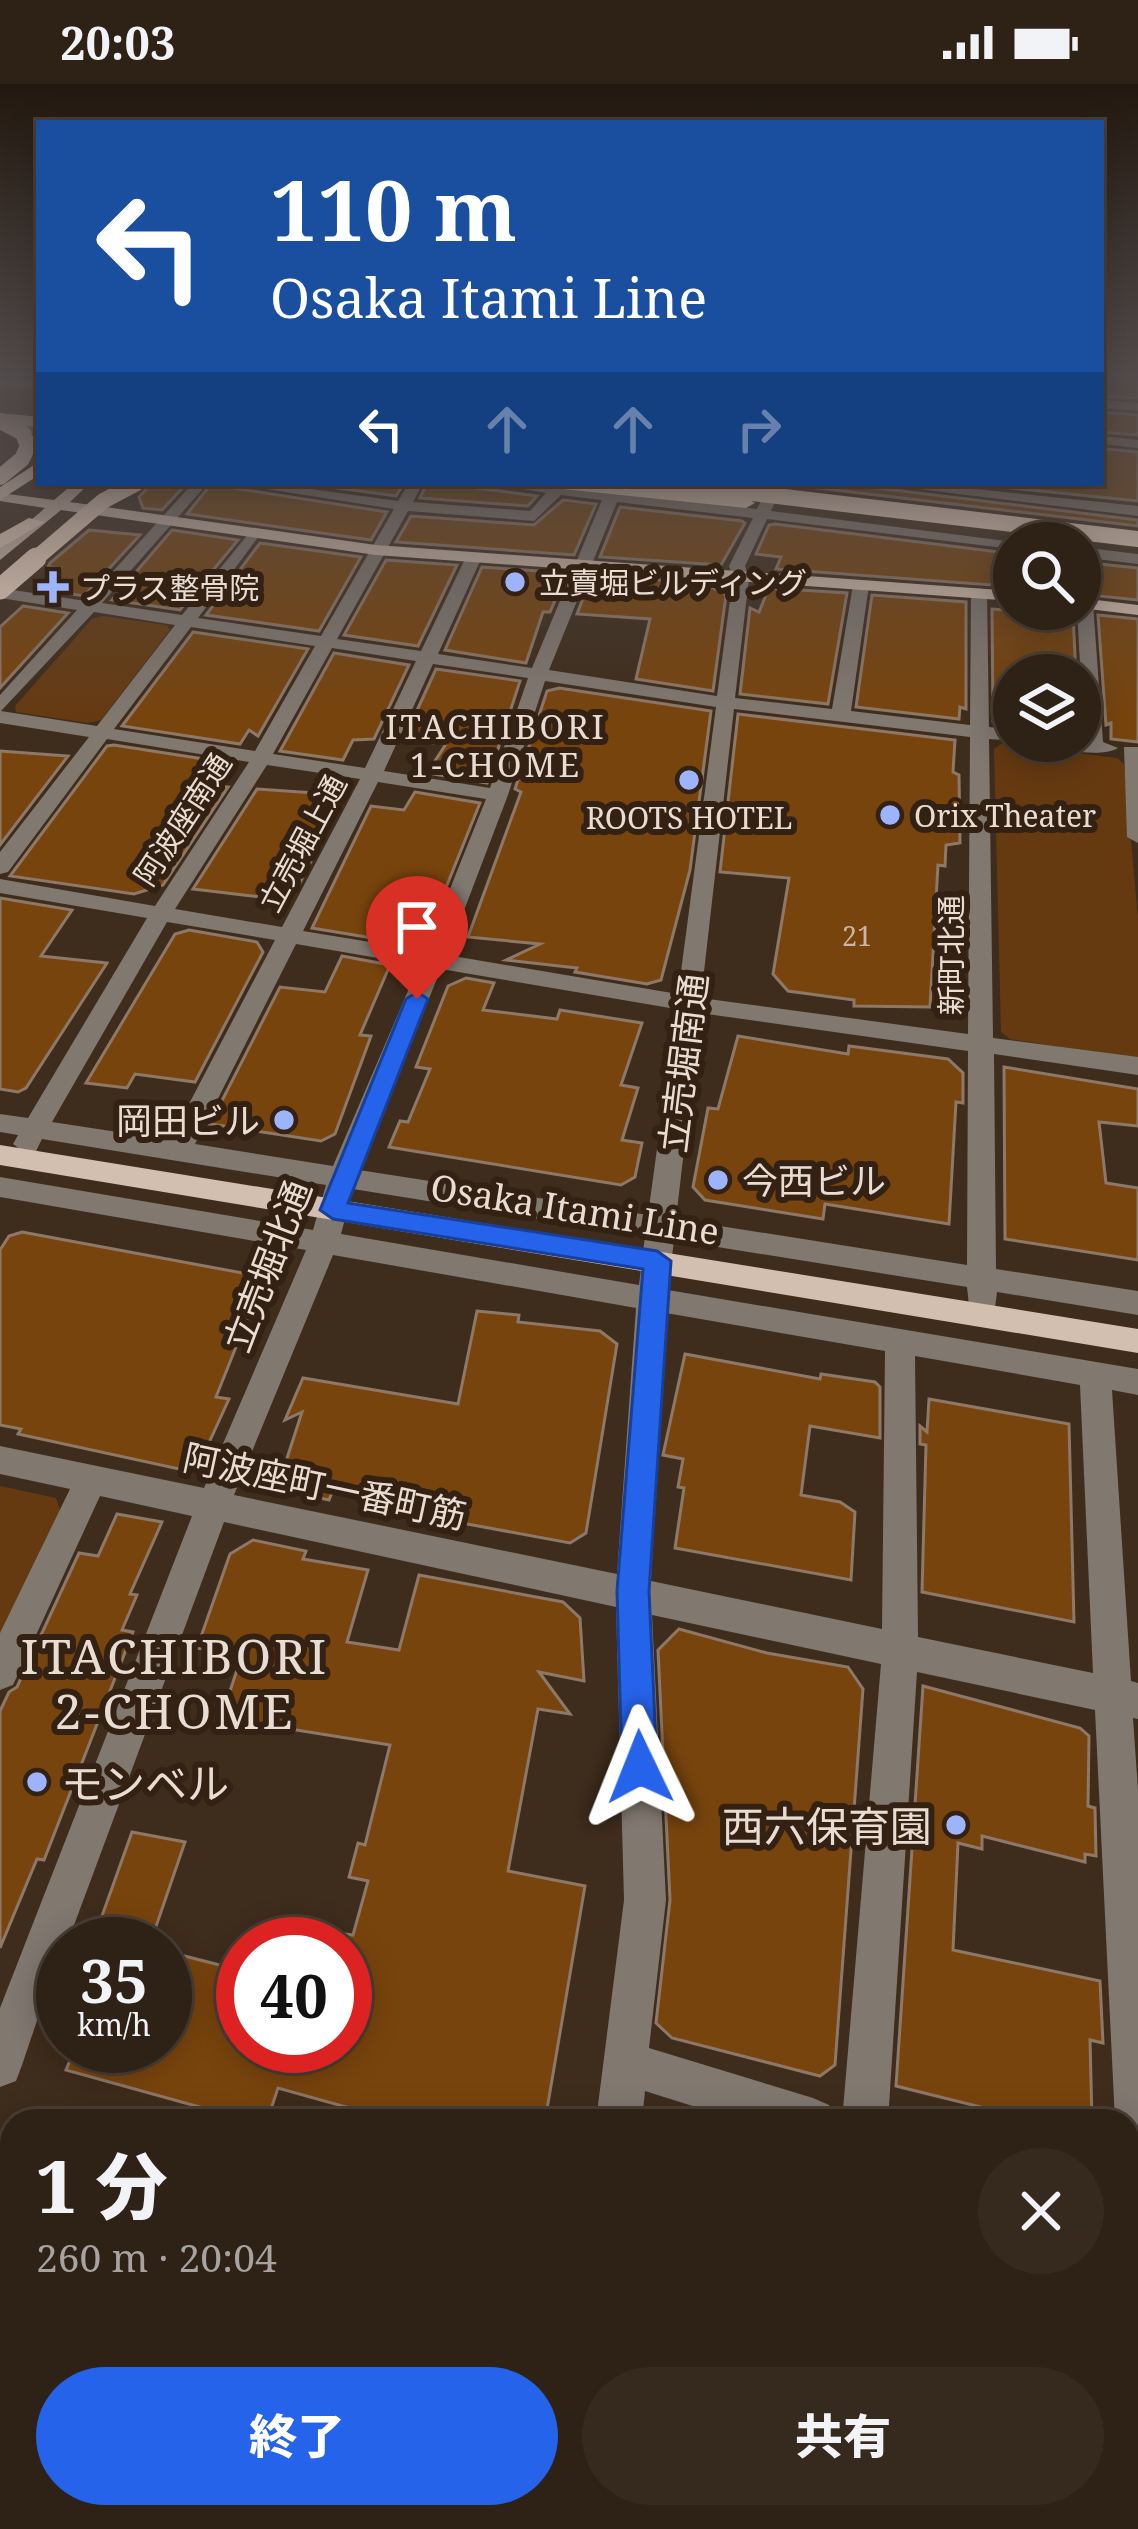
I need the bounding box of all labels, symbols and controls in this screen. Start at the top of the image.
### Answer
text: 20:03 [60,12,175,73]
text: 110 m [270,151,517,266]
icon: left [72,168,228,324]
text: Osaka Itami Line [270,260,707,334]
icon: left [348,396,414,462]
icon: ahead [474,396,540,462]
icon: ahead [600,396,666,462]
icon: right [726,396,792,462]
map controls [993,522,1101,762]
button: search [993,522,1101,630]
place label: 立賣堀ビルディング [539,562,807,603]
place label: プラス整骨院 [80,567,259,608]
marker: 立賣堀ビルディング [502,569,528,595]
marker: プラス整骨院 [37,571,69,603]
button: layers [993,654,1101,762]
district label: ITACHIBORI 1-CHOME [385,704,607,787]
street label: 阿波座南通 [124,745,240,893]
street label: 立売堀上通 [249,767,355,919]
marker: ROOTS HOTEL [676,767,702,793]
place label: Orix Theater [914,795,1096,836]
place label: ROOTS HOTEL [586,797,792,838]
marker: Orix Theater [877,802,903,828]
pin [366,876,468,999]
icon: arrive [384,894,450,960]
street label: 新町北通 [930,895,971,1015]
house number: 21 [842,917,872,954]
street label: 立売堀南通 [648,971,718,1155]
place label: 岡田ビル [116,1096,260,1145]
marker: 岡田ビル [271,1107,297,1133]
place label: 今西ビル [742,1156,886,1205]
street label: Osaka Itami Line [427,1162,723,1256]
marker: 今西ビル [705,1167,731,1193]
street label: 立売堀北通 [212,1173,322,1359]
street label: 阿波座町一番町筋 [179,1432,471,1540]
district label: ITACHIBORI 2-CHOME [21,1623,329,1743]
position arrow [577,1704,703,1830]
place label: モンベル [61,1754,229,1811]
marker: モンベル [24,1769,50,1795]
place label: 西六保育園 [722,1797,932,1854]
marker: 西六保育園 [943,1812,969,1838]
speed limit sign: 40 [216,1917,372,2073]
text: 35 [80,1939,148,2021]
text: km/h [77,2004,151,2045]
text: 1 分 [36,2136,168,2234]
button: close [978,2148,1104,2274]
text: 260 m · 20:04 [36,2230,277,2283]
button: 終了 [36,2367,558,2505]
button: 共有 [582,2367,1104,2505]

